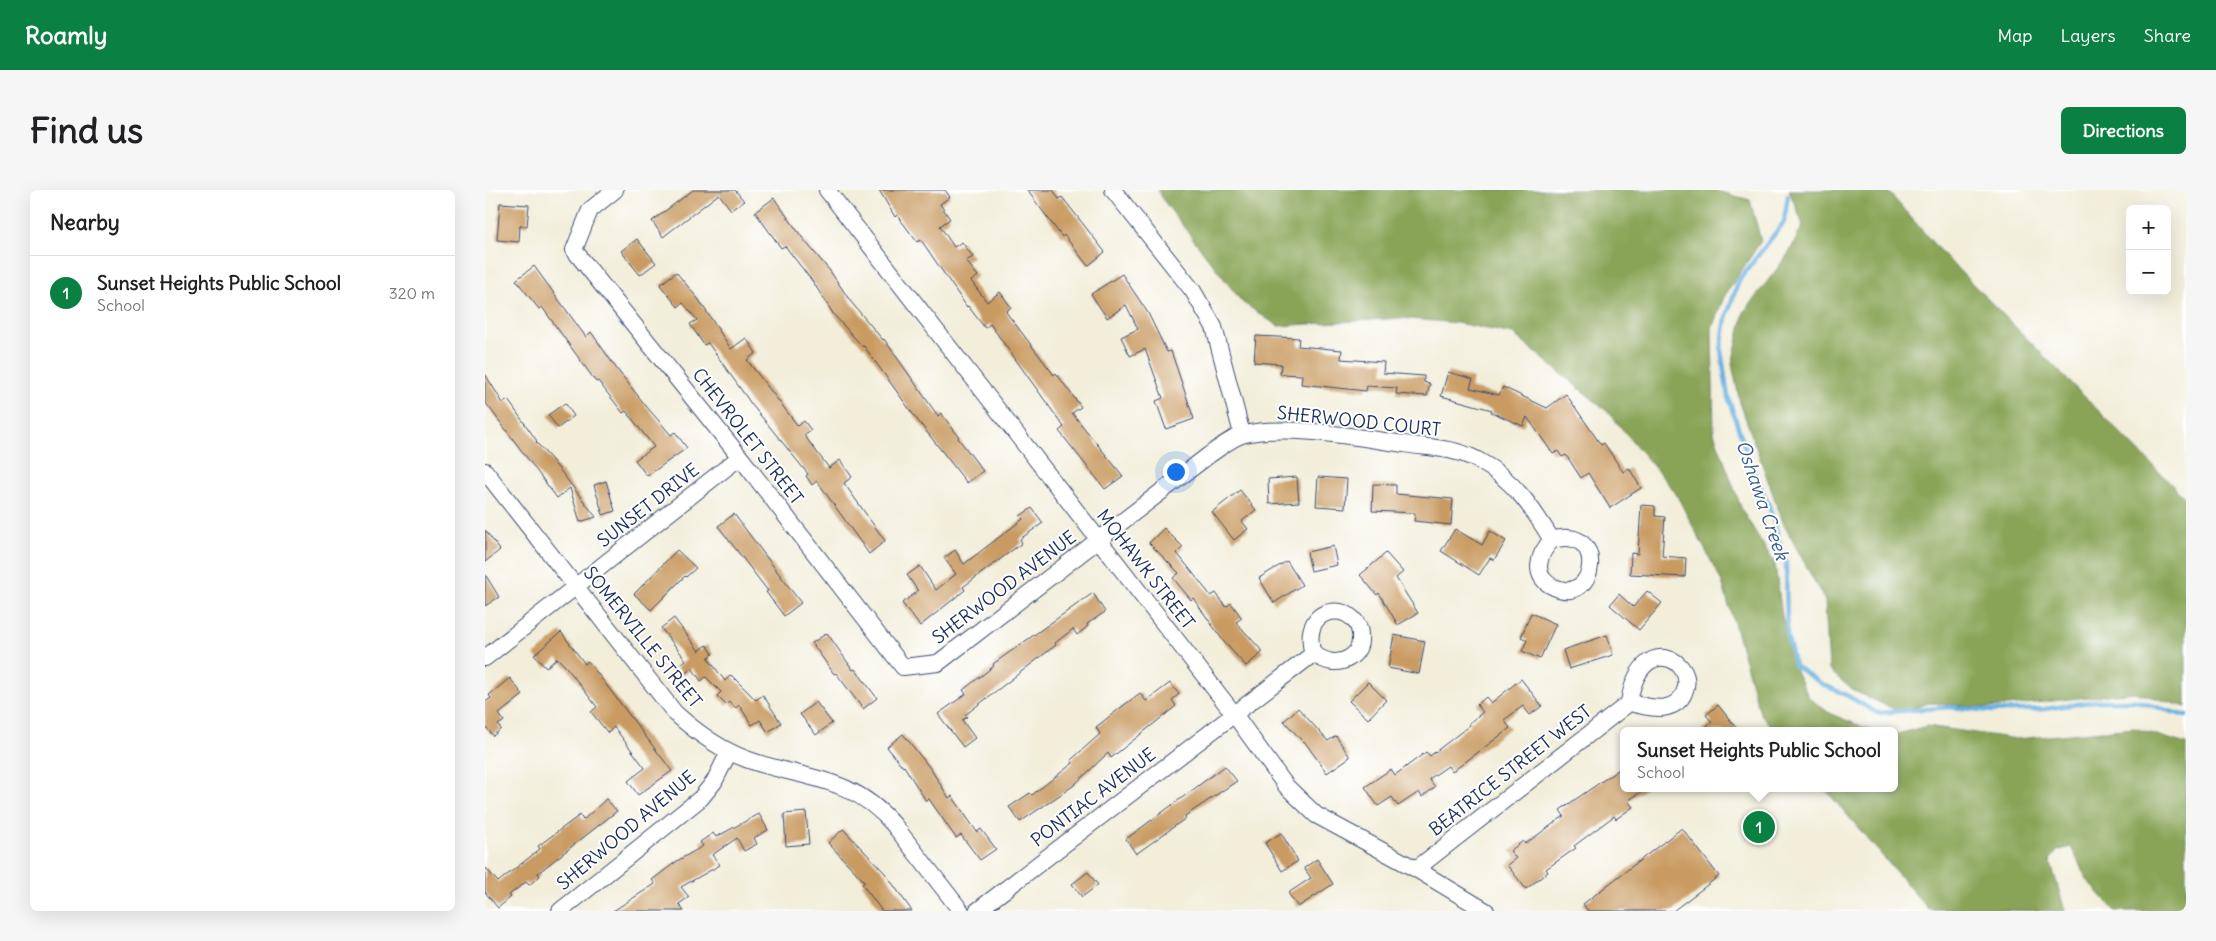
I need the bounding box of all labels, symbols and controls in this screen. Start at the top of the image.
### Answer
text: Roamly [25,20,107,50]
text: Map [1997,24,2032,47]
text: Layers [2060,24,2116,47]
text: Share [2144,24,2191,47]
button: Directions [2061,107,2186,154]
text: Find us [30,108,143,152]
map controls [2126,205,2171,295]
button: + [2126,205,2171,250]
text: Nearby [50,209,120,236]
button: − [2126,250,2171,295]
text: Sunset Heights Public School [97,271,341,295]
text: 1 [63,283,69,303]
text: 320 m [389,283,435,303]
text: School [97,295,145,315]
street label: CHEVROLET STREET [687,363,809,509]
street label: SHERWOOD COURT [1276,401,1442,441]
water label: Oshawa Creek [1731,437,1795,564]
street label: SUNSET DRIVE [592,458,704,552]
your location [1163,459,1189,485]
street label: MOHAWK STREET [1092,505,1200,633]
street label: SHERWOOD AVENUE [927,525,1081,649]
street label: SOMERVILLE STREET [579,562,707,712]
street label: BEATRICE STREET WEST [1424,699,1596,841]
popup [1620,727,1898,792]
text: Sunset Heights Public School [1637,738,1881,762]
street label: PONTIAC AVENUE [1026,743,1160,851]
text: School [1637,762,1685,782]
street label: SHERWOOD AVENUE [552,765,700,895]
pin: 1 [1743,808,1775,846]

